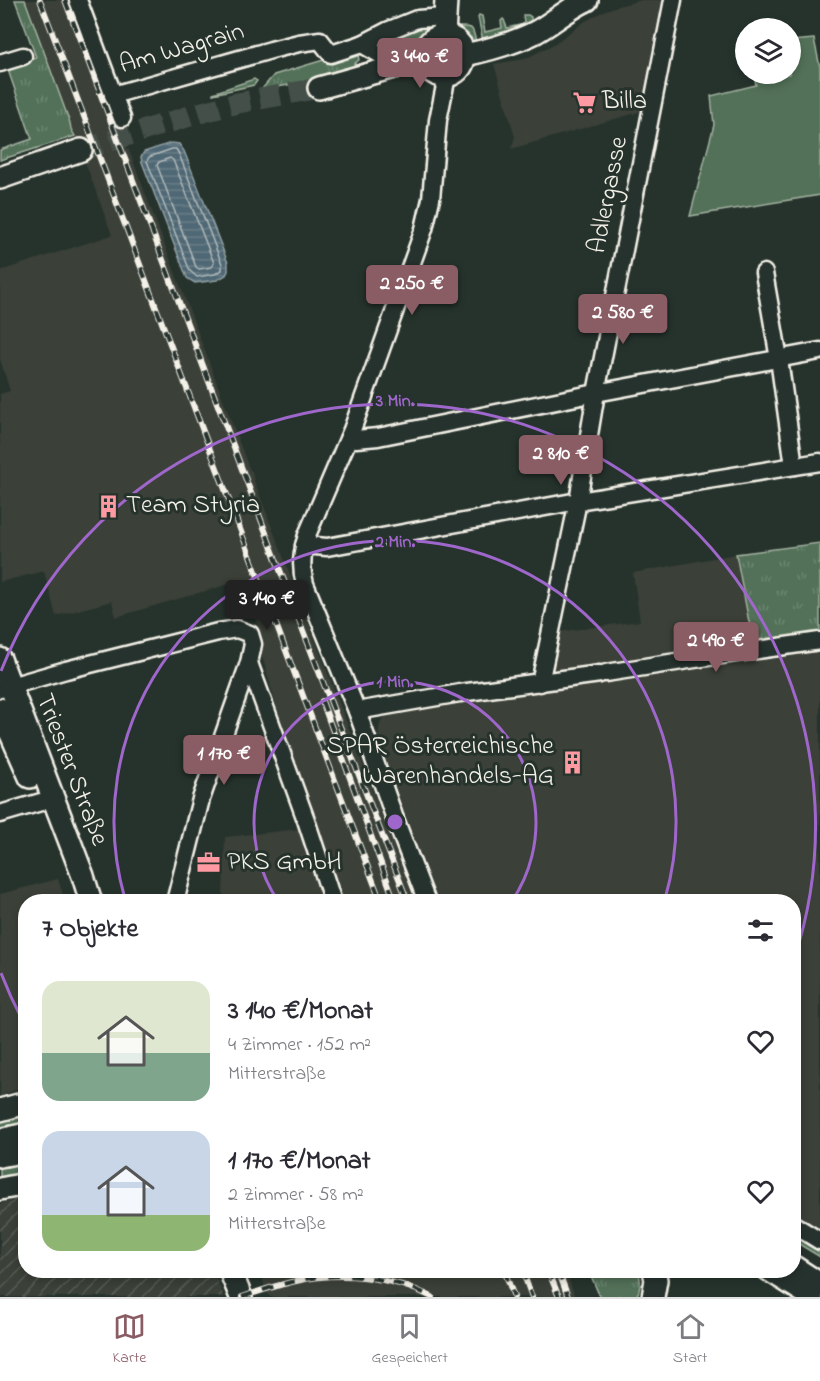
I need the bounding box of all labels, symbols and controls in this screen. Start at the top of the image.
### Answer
street label: Am Wagrain [115,13,249,85]
map controls [735,18,801,84]
button: layers [735,18,801,84]
pin: 3 440 € [365,38,475,89]
text: 3 440 € [391,43,449,72]
place label: Billa [601,83,647,121]
supermarket icon: Billa [571,89,597,115]
street label: Adlergasse [579,133,639,257]
pin: 2 250 € [357,265,467,316]
text: 2 250 € [380,270,444,299]
pin: 2 580 € [568,294,678,345]
text: 2 580 € [592,299,654,328]
text: 3 Min. [375,389,415,415]
pin: 2 810 € [506,435,616,486]
text: 2 810 € [533,440,589,469]
place label: Team Styria [126,487,260,525]
building icon: Team Styria [95,493,121,519]
text: 2 Min. [374,530,415,556]
pin: 3 140 € [212,580,322,631]
text: 3 140 € [239,585,295,614]
pin: 2 490 € [661,622,771,673]
text: 2 490 € [688,627,744,656]
text: 1 Min. [377,670,414,696]
street label: Triester Straße [25,688,118,852]
place label: SPAR Österreichische Warenhandels-AG [326,728,554,796]
pin: 1 170 € [169,735,279,786]
text: 1 170 € [197,740,251,769]
building icon: SPAR Österreichische Warenhandels-AG [559,749,585,775]
centre of rings [385,812,405,832]
place label: PKS GmbH [227,844,342,882]
office icon: PKS GmbH [196,850,222,876]
text: 7 Objekte [42,911,138,949]
icon: filters [744,914,777,947]
text: 3 140 €/Monat [228,993,373,1031]
icon: home [90,1005,162,1077]
icon: heart [744,1025,777,1058]
text: 4 Zimmer · 152 m² [228,1031,371,1060]
text: Mitterstraße [228,1060,326,1089]
text: 1 170 €/Monat [228,1143,371,1181]
icon: home [90,1155,162,1227]
icon: heart [744,1175,777,1208]
text: 2 Zimmer · 58 m² [228,1181,364,1210]
text: Mitterstraße [228,1210,326,1239]
tab: Karte [113,1310,146,1370]
tab: Gespeichert [371,1310,448,1370]
tab: Start [673,1310,707,1370]

